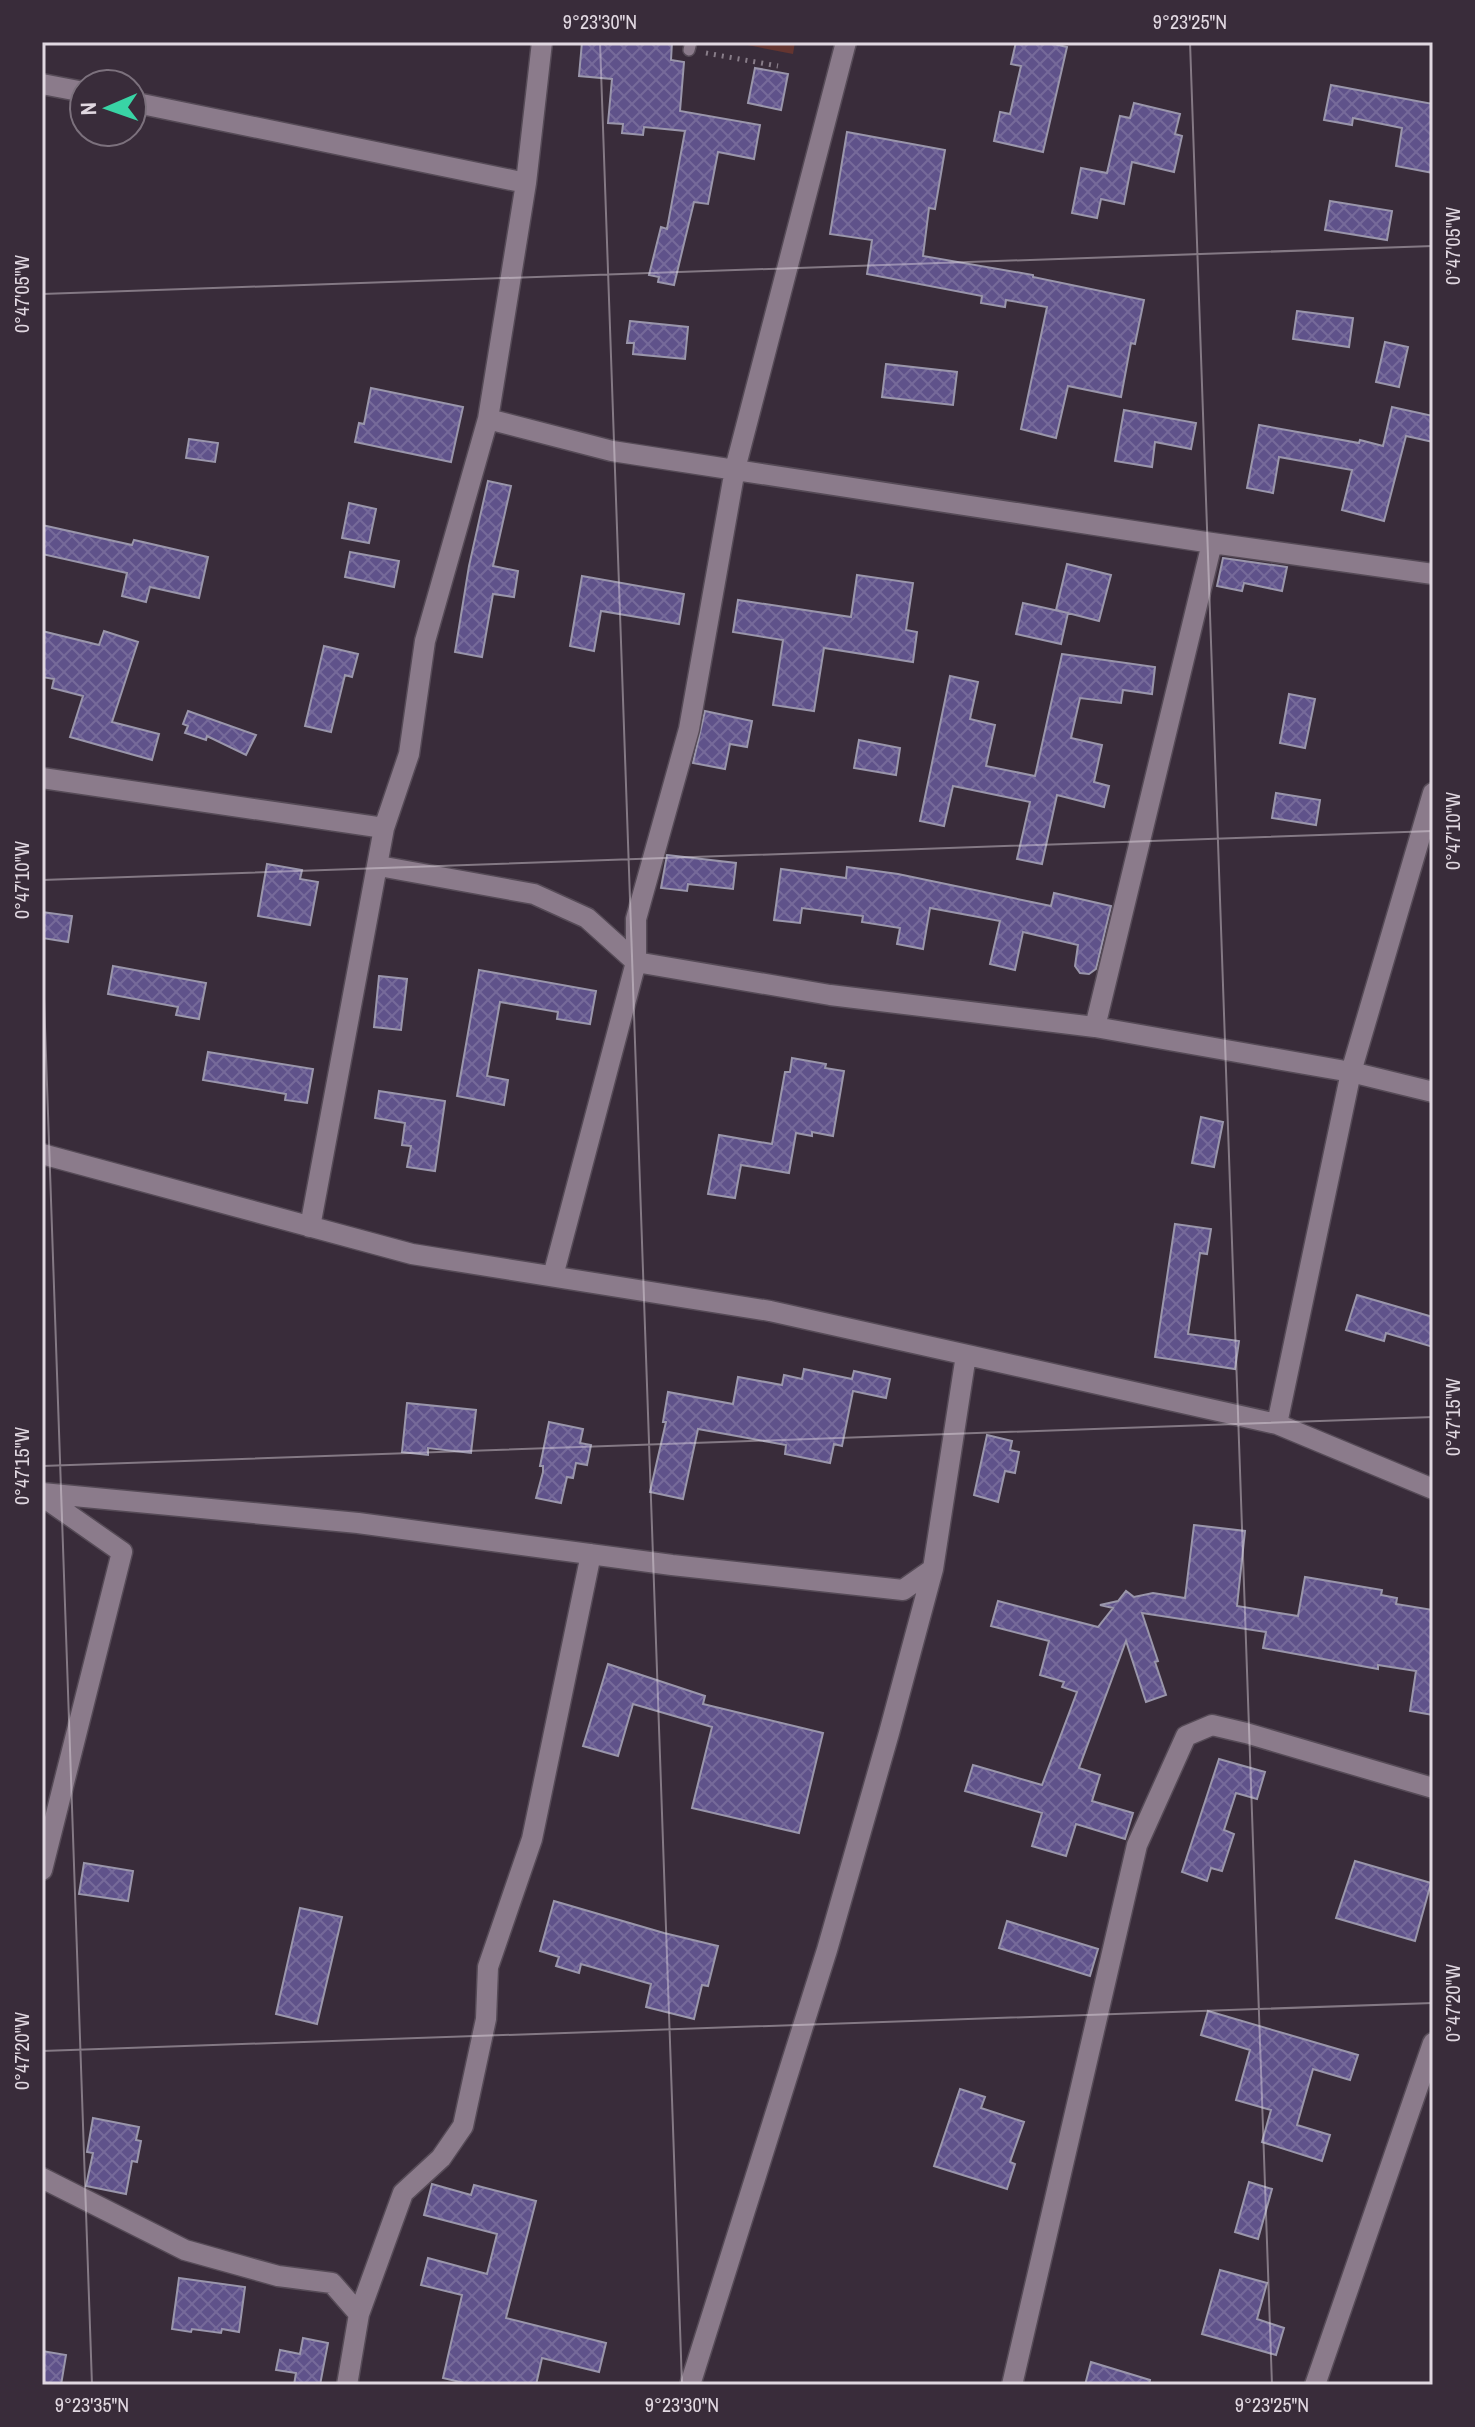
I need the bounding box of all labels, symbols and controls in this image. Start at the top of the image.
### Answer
text: 9°23'30"N [563,8,637,35]
text: 9°23'25"N [1153,8,1227,35]
north arrow [68,68,148,148]
text: N [73,102,103,116]
text: 0°47'05"W [1439,206,1466,285]
text: 0°47'05"W [8,254,35,333]
text: 0°47'10"W [1439,791,1466,870]
text: 0°47'10"W [8,840,35,919]
text: 0°47'15"W [1439,1377,1466,1456]
text: 0°47'15"W [8,1426,35,1505]
text: 0°47'20"W [1439,1963,1466,2042]
text: 0°47'20"W [8,2011,35,2090]
text: 9°23'35"N [55,2391,129,2418]
text: 9°23'30"N [645,2391,719,2418]
text: 9°23'25"N [1235,2391,1309,2418]

